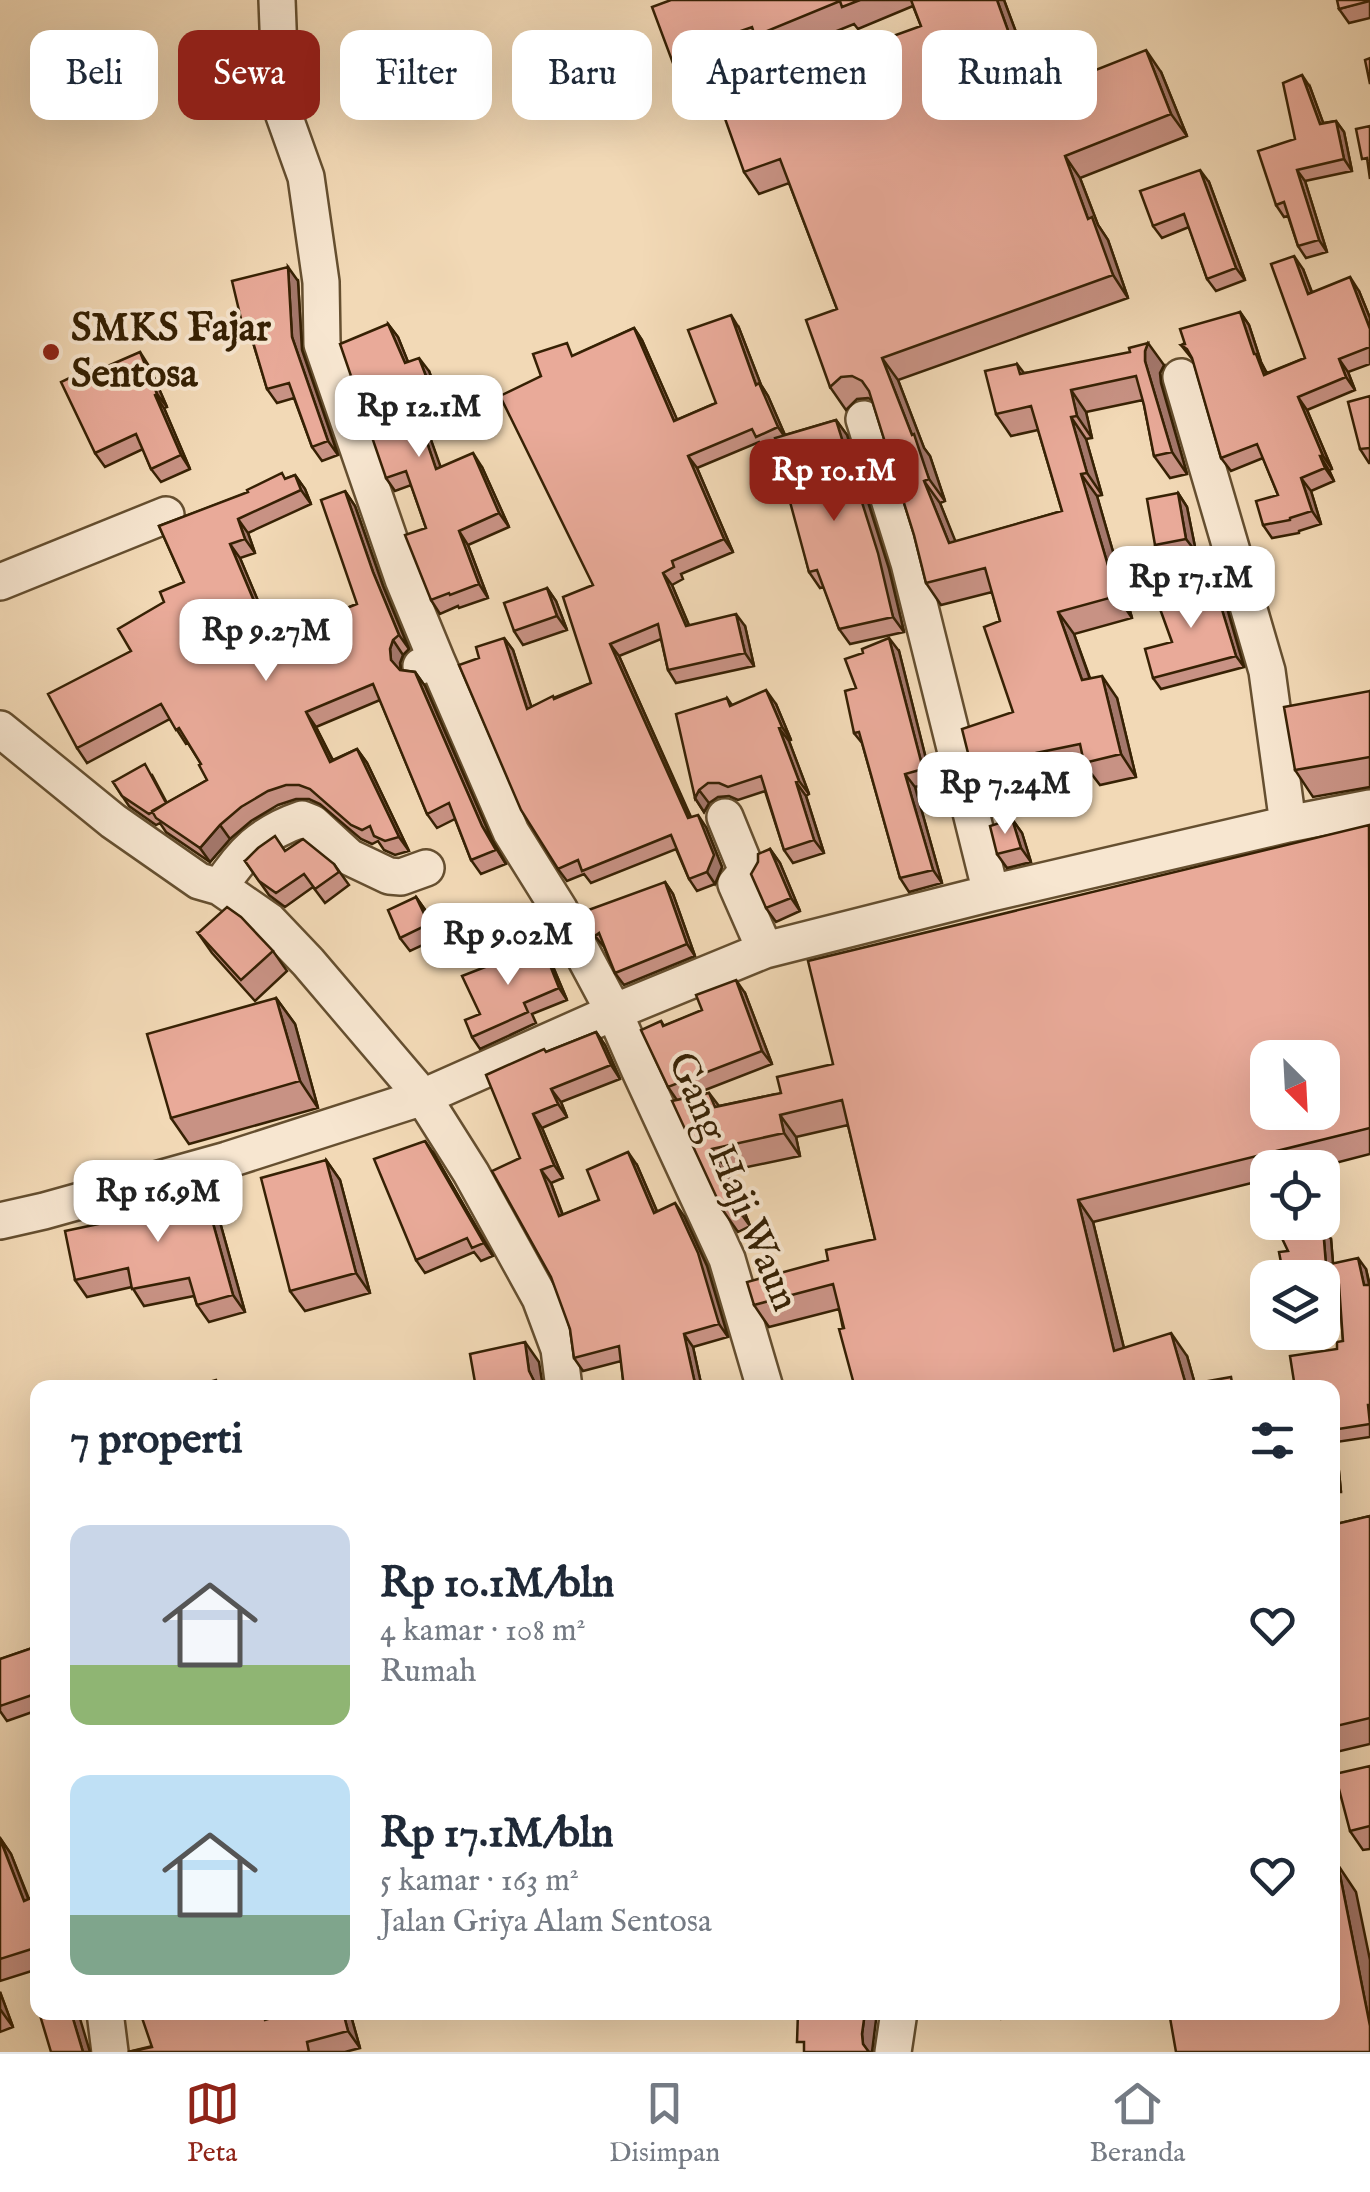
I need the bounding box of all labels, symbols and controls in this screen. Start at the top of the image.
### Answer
chip: Beli [30,30,158,120]
chip: Sewa [178,30,320,120]
chip: Filter [340,30,492,120]
chip: Baru [512,30,652,120]
chip: Apartemen [672,30,902,120]
chip: Rumah [922,30,1097,120]
place label: SMKS Fajar Sentosa [71,304,271,401]
marker: SMKS Fajar Sentosa [40,341,62,363]
pin: Rp 12.1M [316,375,522,460]
text: Rp 12.1M [357,387,481,428]
pin: Rp 10.1M [731,439,937,524]
text: Rp 10.1M [772,451,896,492]
pin: Rp 17.1M [1088,546,1294,631]
text: Rp 17.1M [1129,558,1253,599]
pin: Rp 9.27M [163,599,369,684]
text: Rp 9.27M [201,611,331,652]
pin: Rp 7.24M [902,752,1108,837]
text: Rp 7.24M [939,764,1071,805]
pin: Rp 9.02M [405,903,611,988]
text: Rp 9.02M [443,915,573,956]
north arrow [1250,1040,1340,1130]
map controls [1250,1040,1340,1350]
street label: Gang Haji Waun [655,1045,809,1319]
button: locate [1250,1150,1340,1240]
pin: Rp 16.9M [55,1160,261,1245]
text: Rp 16.9M [96,1172,220,1213]
button: layers [1250,1260,1340,1350]
icon: filters [1245,1413,1300,1468]
text: 7 properti [70,1414,243,1467]
text: Rp 10.1M/bln [380,1558,614,1611]
icon: home [150,1565,270,1685]
icon: heart [1245,1598,1300,1653]
text: 4 kamar · 108 m² [380,1611,586,1652]
text: Rumah [380,1652,476,1693]
text: Rp 17.1M/bln [380,1808,614,1861]
icon: home [150,1815,270,1935]
icon: heart [1245,1848,1300,1903]
text: 5 kamar · 163 m² [380,1861,579,1902]
text: Jalan Griya Alam Sentosa [380,1902,712,1943]
tab: Peta [185,2076,240,2171]
tab: Disimpan [609,2076,720,2171]
tab: Beranda [1090,2076,1185,2171]

